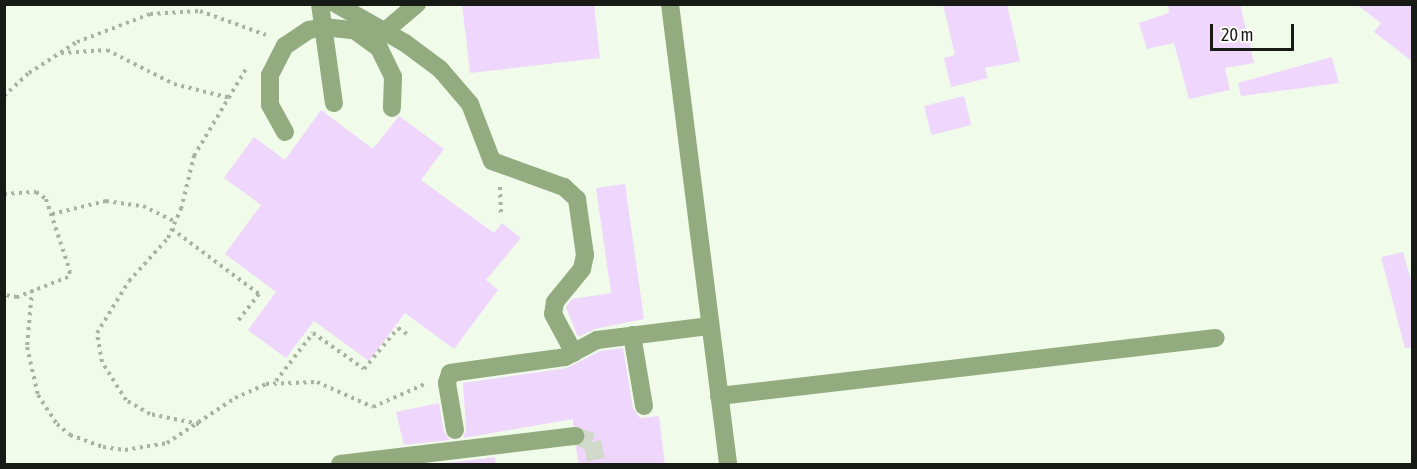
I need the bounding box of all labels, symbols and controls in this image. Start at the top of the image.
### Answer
scale bar [1213,12,1297,50]
text: 20 m [1221,24,1253,45]

